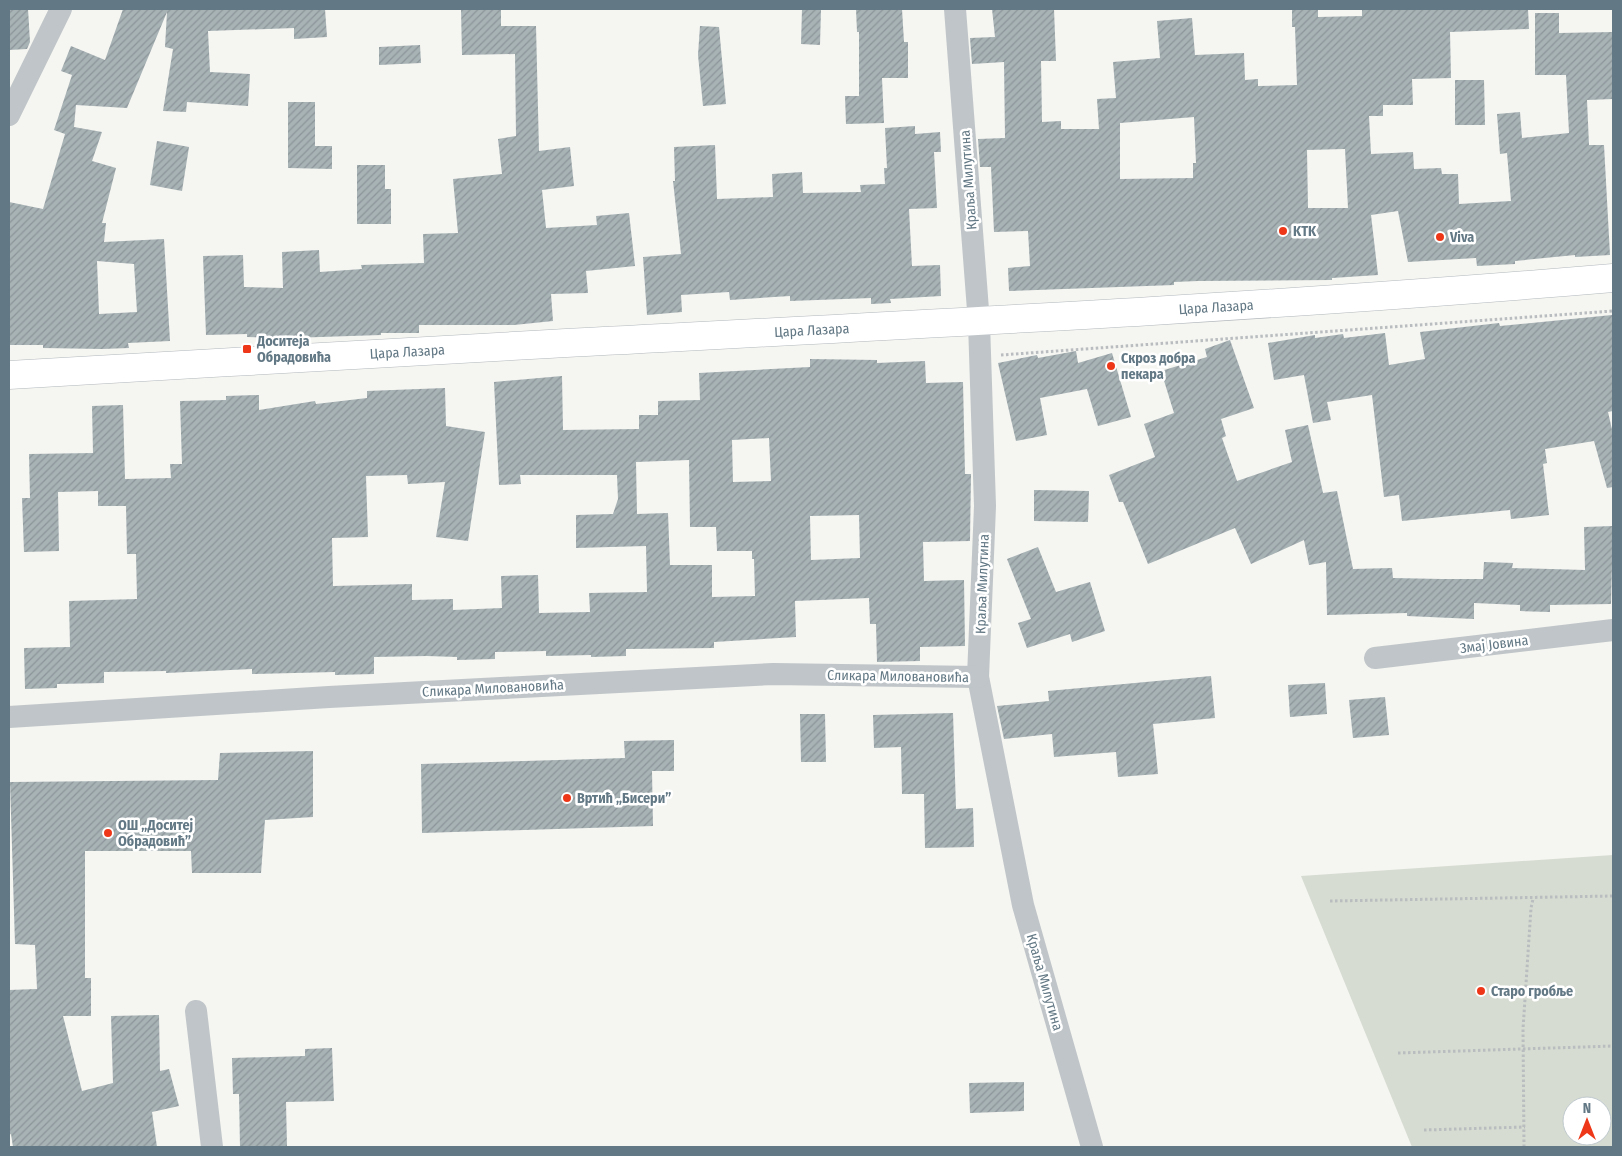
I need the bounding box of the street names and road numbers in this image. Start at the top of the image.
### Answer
street label: Краља Милутина [957,129,980,231]
street label: Цара Лазара [1178,297,1254,318]
street label: Цара Лазара [774,320,850,341]
street label: Цара Лазара [369,342,445,363]
street label: Краља Милутина [972,534,993,634]
street label: Змај Јовина [1459,632,1529,657]
street label: Сликара Миловановића [827,667,969,686]
street label: Сликара Миловановића [422,676,565,701]
street label: Краља Милутина [1023,932,1067,1033]

